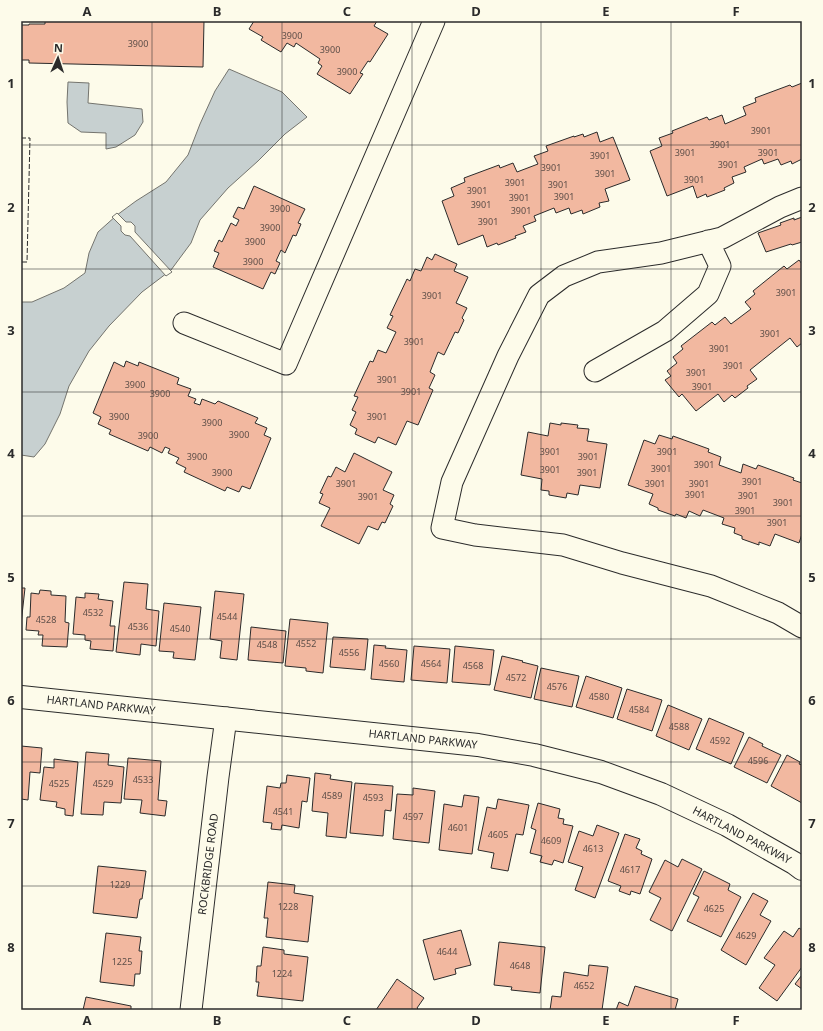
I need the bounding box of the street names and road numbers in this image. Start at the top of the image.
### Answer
street label: HARTLAND PARKWAY [46,691,157,718]
street label: HARTLAND PARKWAY [368,725,479,752]
street label: HARTLAND PARKWAY [690,802,795,867]
street label: ROCKBRIDGE ROAD [194,812,221,916]

